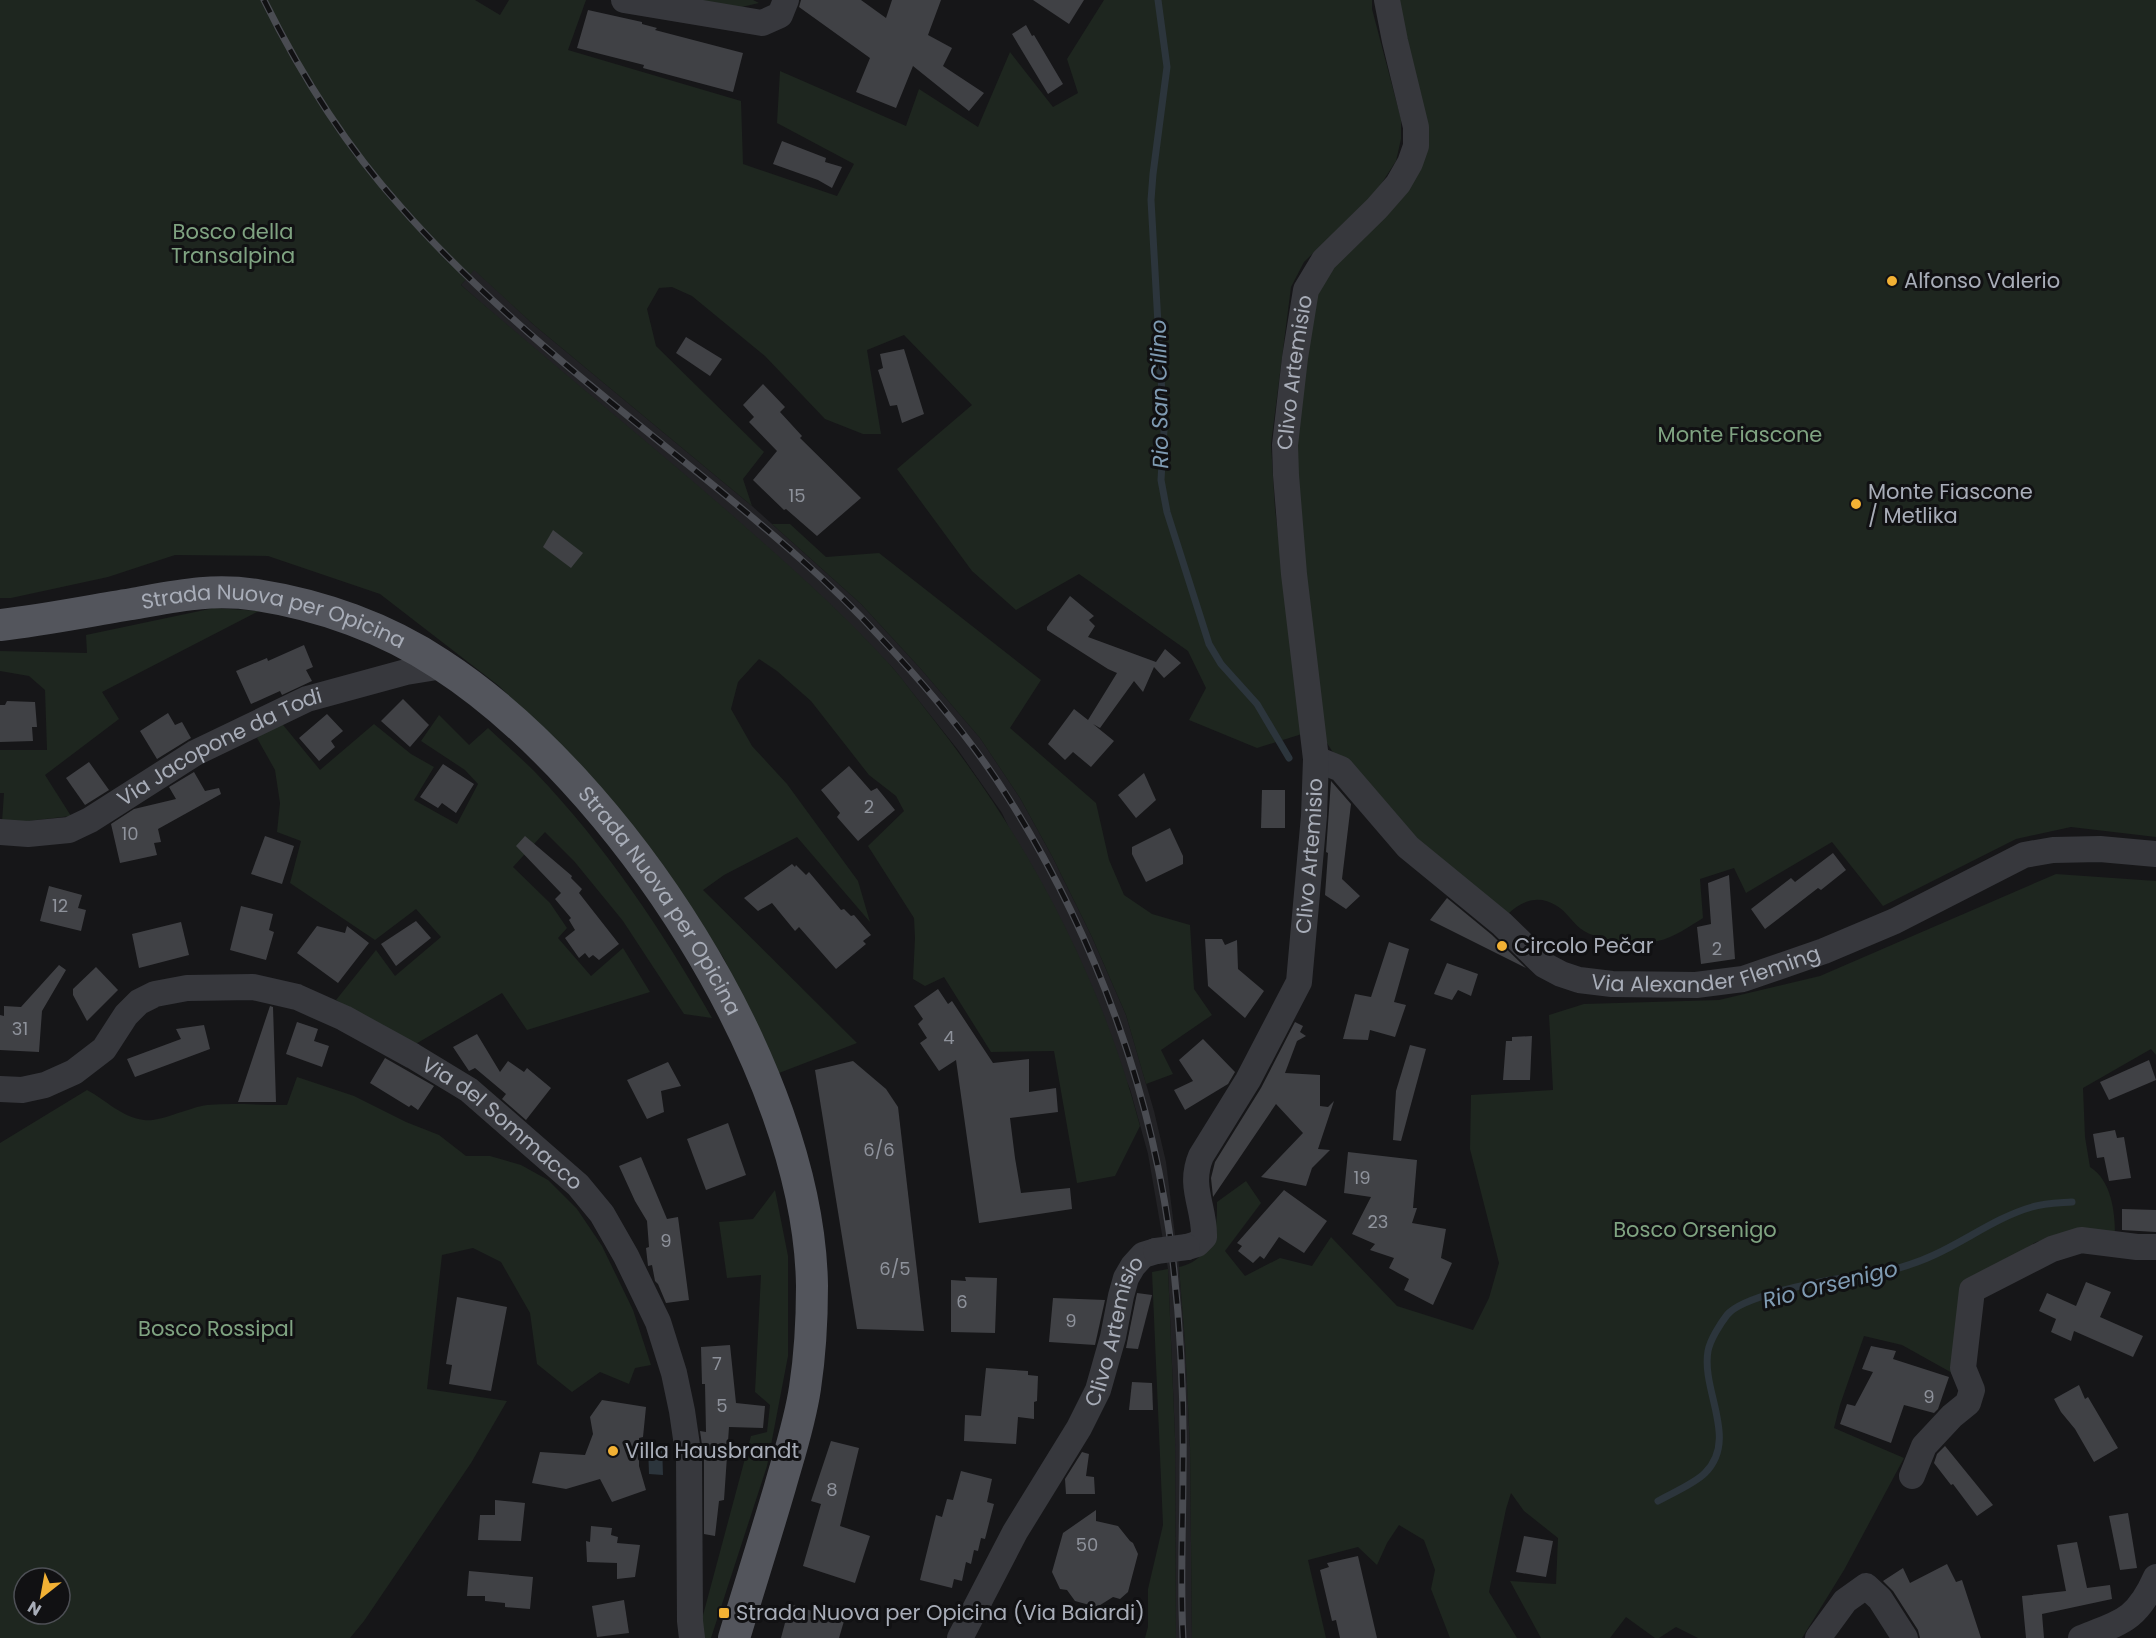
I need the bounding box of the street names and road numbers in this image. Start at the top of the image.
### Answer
street label: Clivo Artemisio [1270,293,1319,452]
street label: Strada Nuova per Opicina [139,577,411,655]
street label: Via Jacopone da Todi [112,681,325,813]
street label: Clivo Artemisio [1288,777,1329,935]
street label: Strada Nuova per Opicina [572,780,748,1020]
street label: Via Alexander Fleming [1589,938,1824,999]
street label: Via del Sommacco [416,1050,589,1197]
street label: Clivo Artemisio [1077,1249,1150,1412]

